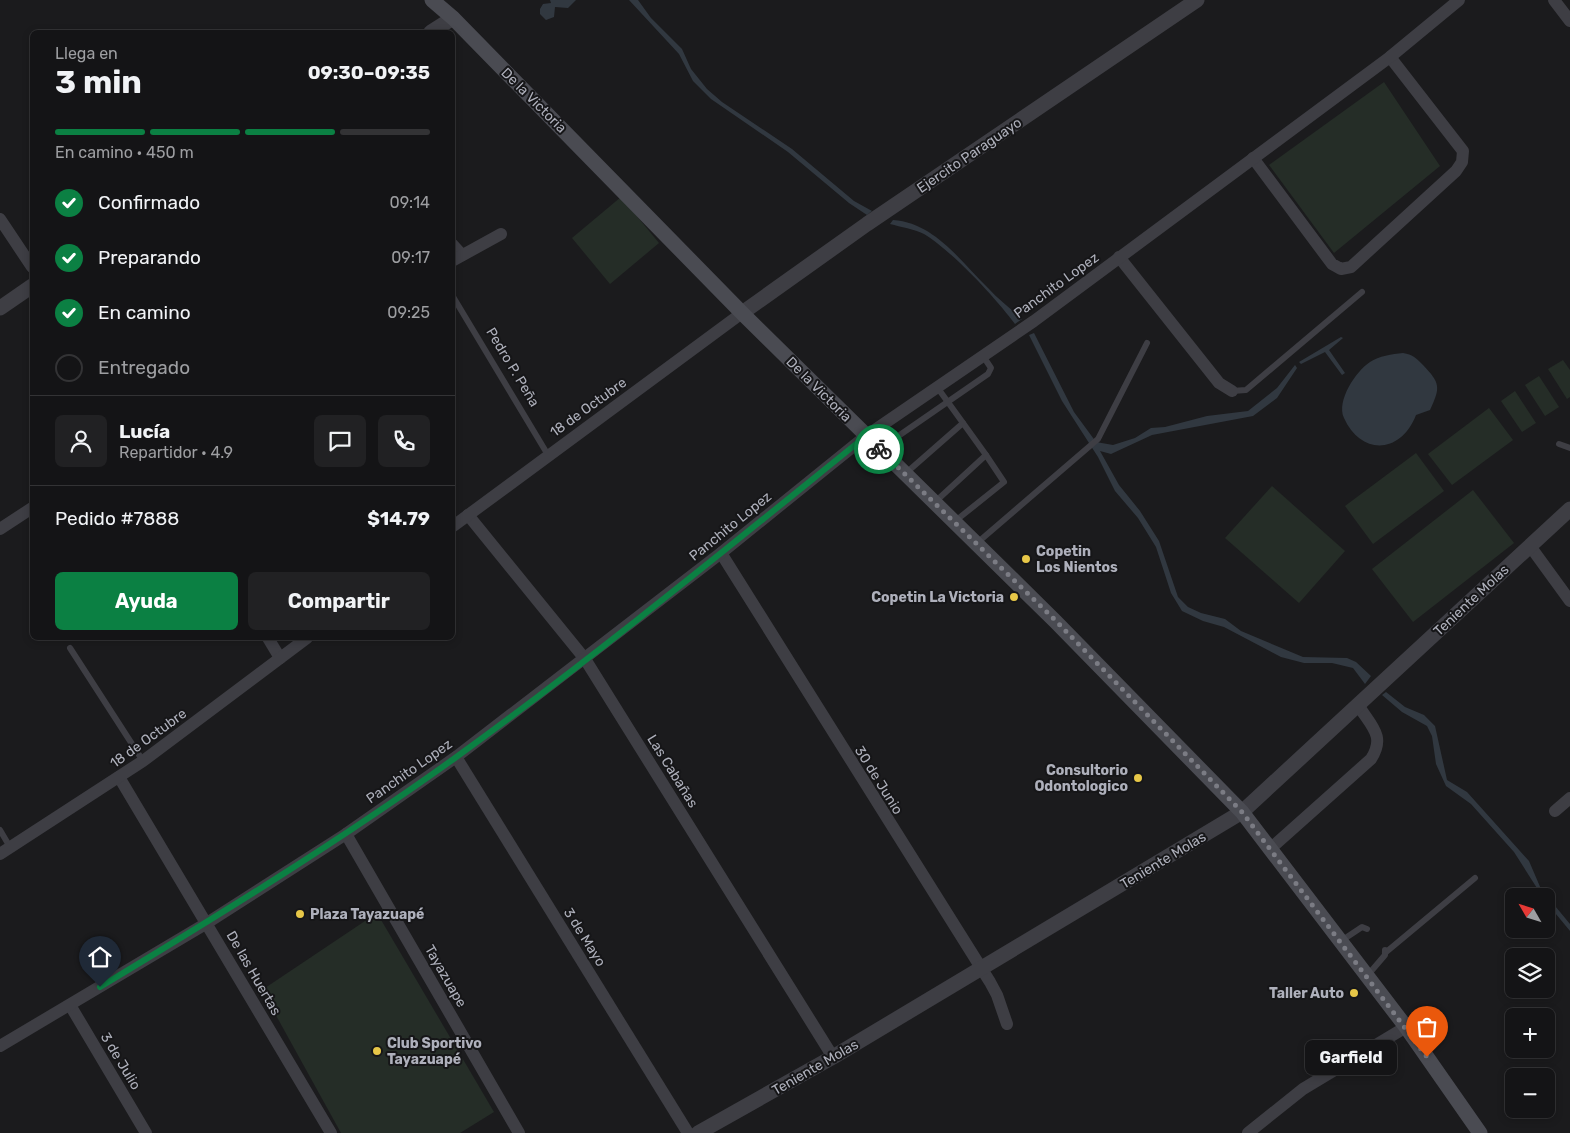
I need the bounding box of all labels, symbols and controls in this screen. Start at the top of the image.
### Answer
text: Llega en [55,44,118,63]
text: 09:30–09:35 [308,61,430,84]
text: 3 min [55,63,142,101]
street label: De la Victoria [497,64,570,137]
street label: Ejercito Paraguayo [914,114,1025,197]
text: En camino · 450 m [55,143,194,162]
icon: check [55,189,83,217]
text: Confirmado [98,191,200,214]
text: 09:14 [389,193,430,212]
icon: check [55,244,83,272]
text: Preparando [98,246,201,269]
text: 09:17 [391,248,430,267]
street label: Panchito Lopez [1011,249,1102,322]
icon: check [55,299,83,327]
text: En camino [98,301,191,324]
text: 09:25 [387,303,430,322]
street label: Pedro P. Peña [482,324,543,410]
street label: De la Victoria [782,353,855,426]
text: Entregado [98,356,190,379]
street label: 18 de Octubre [547,374,630,441]
button: person [55,415,107,467]
button: chat [314,415,366,467]
button: phone [378,415,430,467]
text: Lucía [119,420,170,443]
courier [854,424,904,474]
icon: bike [865,435,893,463]
text: Repartidor · 4.9 [119,443,233,462]
street label: Panchito Lopez [686,488,775,565]
text: Pedido #7888 [55,507,179,530]
text: $14.79 [367,507,430,530]
place label: Copetin Los Nientos [1036,543,1118,576]
marker: Copetin Los Nientos [1020,553,1032,565]
street label: Teniente Molas [1430,561,1513,640]
button: Ayuda [55,572,238,630]
button: Compartir [248,572,430,630]
place label: Copetin La Victoria [871,589,1004,606]
marker: Copetin La Victoria [1008,591,1020,603]
street label: 18 de Octubre [107,705,190,772]
street label: Las Cabañas [643,732,702,811]
street label: Panchito Lopez [363,736,455,807]
street label: 30 de Junio [851,743,906,818]
place label: Consultorio Odontologico [1034,762,1128,795]
marker: Consultorio Odontologico [1132,772,1144,784]
street label: Teniente Molas [1117,828,1209,893]
north arrow [1505,888,1555,938]
map controls [1505,888,1555,1118]
street label: 3 de Mayo [560,905,609,970]
place label: Plaza Tayazuapé [310,906,424,923]
marker: Plaza Tayazuapé [294,908,306,920]
street label: De las Huertas [223,928,285,1018]
pin [79,936,121,987]
street label: Tayazuape [421,942,470,1011]
icon: home [86,943,114,971]
button: layers [1505,948,1555,998]
place label: Taller Auto [1269,985,1344,1002]
marker: Taller Auto [1348,987,1360,999]
pin [1406,1006,1448,1057]
button: + [1505,1008,1555,1058]
icon: bag [1413,1013,1441,1041]
street label: 3 de Julio [97,1030,144,1093]
place label: Club Sportivo Tayazuapé [387,1035,482,1068]
street label: Teniente Molas [769,1036,861,1099]
callout: Garfield [1304,1040,1397,1074]
marker: Club Sportivo Tayazuapé [371,1045,383,1057]
text: Garfield [1319,1048,1383,1067]
button: − [1505,1068,1555,1118]

